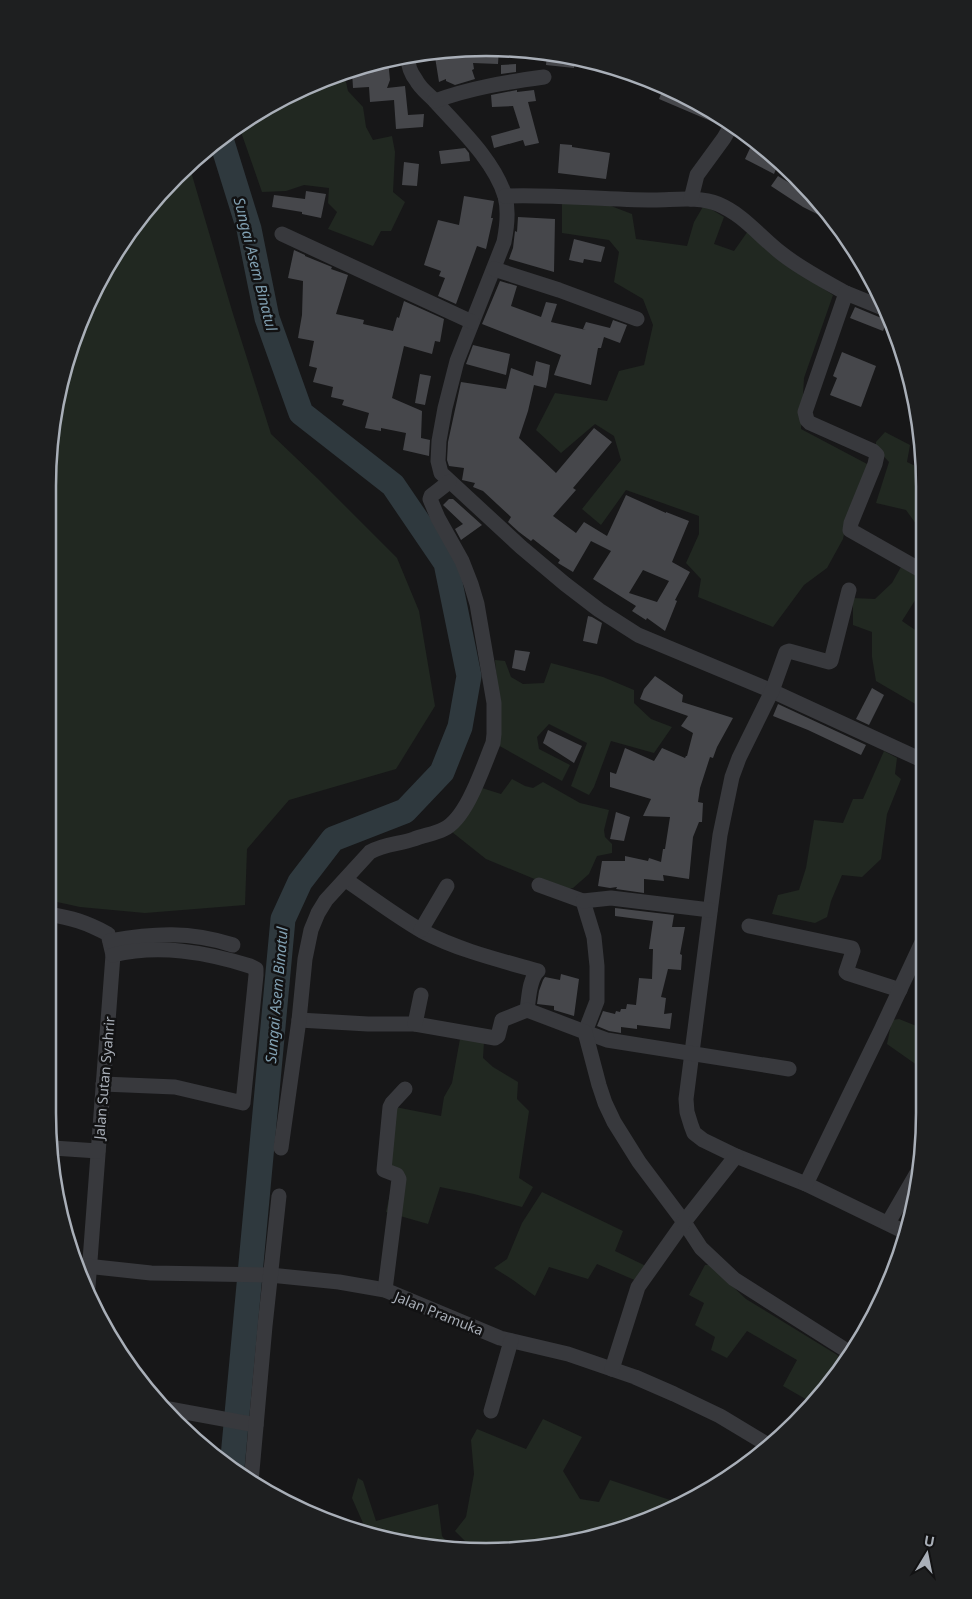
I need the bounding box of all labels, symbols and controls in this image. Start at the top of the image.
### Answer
water label: Sungai Asem Binatul [230,195,283,334]
water label: Sungai Asem Binatul [260,925,292,1064]
street label: Jalan Sutan Syahrir [89,1015,119,1142]
street label: Jalan Pramuka [390,1286,486,1339]
north arrow [902,1529,952,1579]
text: U [922,1530,936,1551]

